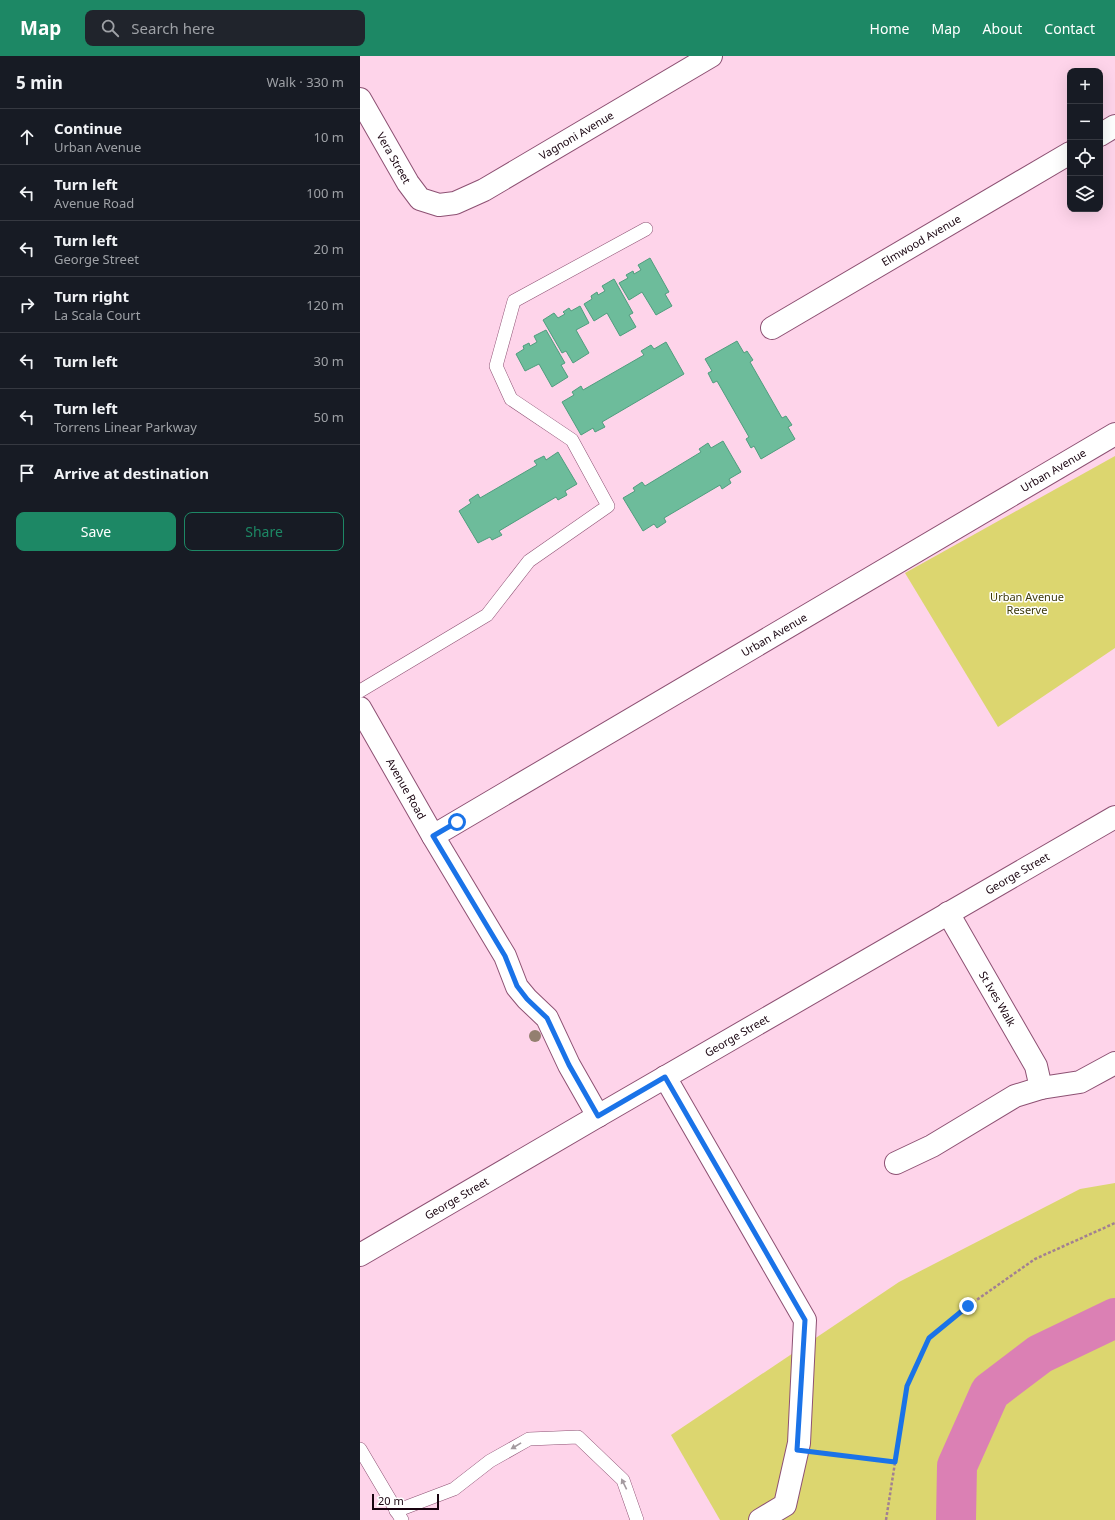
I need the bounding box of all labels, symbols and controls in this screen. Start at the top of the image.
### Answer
search box [85,10,365,46]
text: Map [20,15,61,41]
icon: search [99,17,121,39]
text: Search here [131,18,215,38]
text: Home [870,19,909,38]
text: Map [931,19,961,38]
text: About [983,19,1022,38]
text: Contact [1044,19,1095,38]
map controls [1067,68,1103,212]
button: + [1067,68,1103,104]
text: 5 min [16,71,63,94]
text: Walk · 330 m [266,73,344,91]
button: − [1067,104,1103,140]
street label: Vagnoni Avenue [536,107,616,163]
text: Continue [54,118,122,138]
icon: ahead [16,126,38,148]
text: 10 m [314,128,344,146]
street label: Vera Street [374,129,415,186]
text: Urban Avenue [54,138,141,156]
button: locate [1067,140,1103,176]
text: Turn left [54,174,118,194]
button: layers [1067,176,1103,212]
icon: left [16,182,38,204]
text: 100 m [306,184,344,202]
text: Avenue Road [54,194,134,212]
street label: Elmwood Avenue [879,211,963,269]
text: Turn left [54,230,118,250]
icon: left [16,238,38,260]
text: 20 m [314,240,344,258]
text: George Street [54,250,139,268]
text: Turn right [54,286,129,306]
icon: right [16,294,38,316]
text: 120 m [306,296,344,314]
text: La Scala Court [54,306,140,324]
icon: left [16,350,38,372]
text: Turn left [54,351,118,371]
text: 30 m [314,352,344,370]
text: Turn left [54,398,118,418]
icon: left [16,406,38,428]
text: 50 m [314,408,344,426]
text: Torrens Linear Parkway [54,418,197,436]
street label: Urban Avenue [1017,445,1089,495]
icon: arrive [16,462,38,484]
text: Arrive at destination [54,463,209,483]
button: Save [16,512,176,551]
button: Share [184,512,344,551]
park label: Urban Avenue Reserve [990,589,1064,617]
street label: Urban Avenue [738,609,810,660]
street label: Avenue Road [383,755,430,822]
route start [448,813,466,831]
street label: George Street [982,849,1052,898]
street label: St Ives Walk [976,968,1020,1029]
street label: George Street [702,1011,772,1060]
street label: George Street [422,1173,491,1223]
route end [959,1297,977,1315]
one-way arrow [510,1443,522,1450]
one-way arrow [621,1478,627,1490]
scale bar [372,1492,439,1511]
text: 20 m [378,1493,404,1508]

